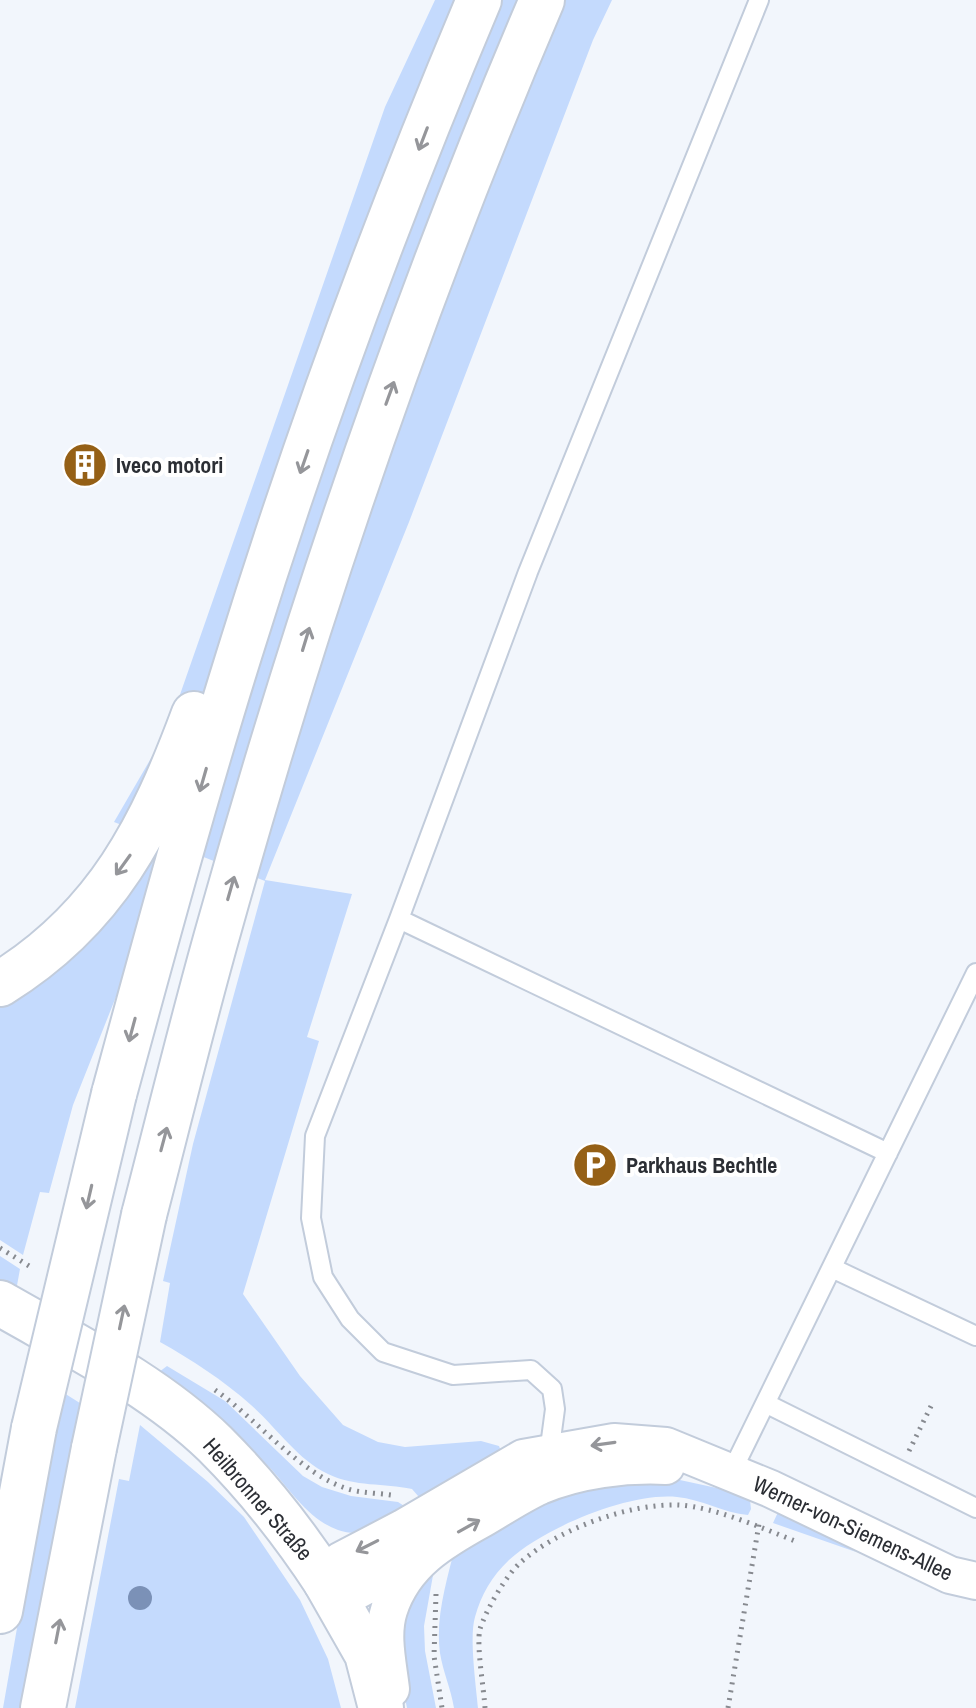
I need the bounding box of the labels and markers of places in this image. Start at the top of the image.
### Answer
building icon: Iveco motori [61,441,109,489]
place label: Iveco motori [116,450,223,480]
parking icon: Parkhaus Bechtle [571,1141,619,1189]
place label: Parkhaus Bechtle [626,1150,777,1180]

